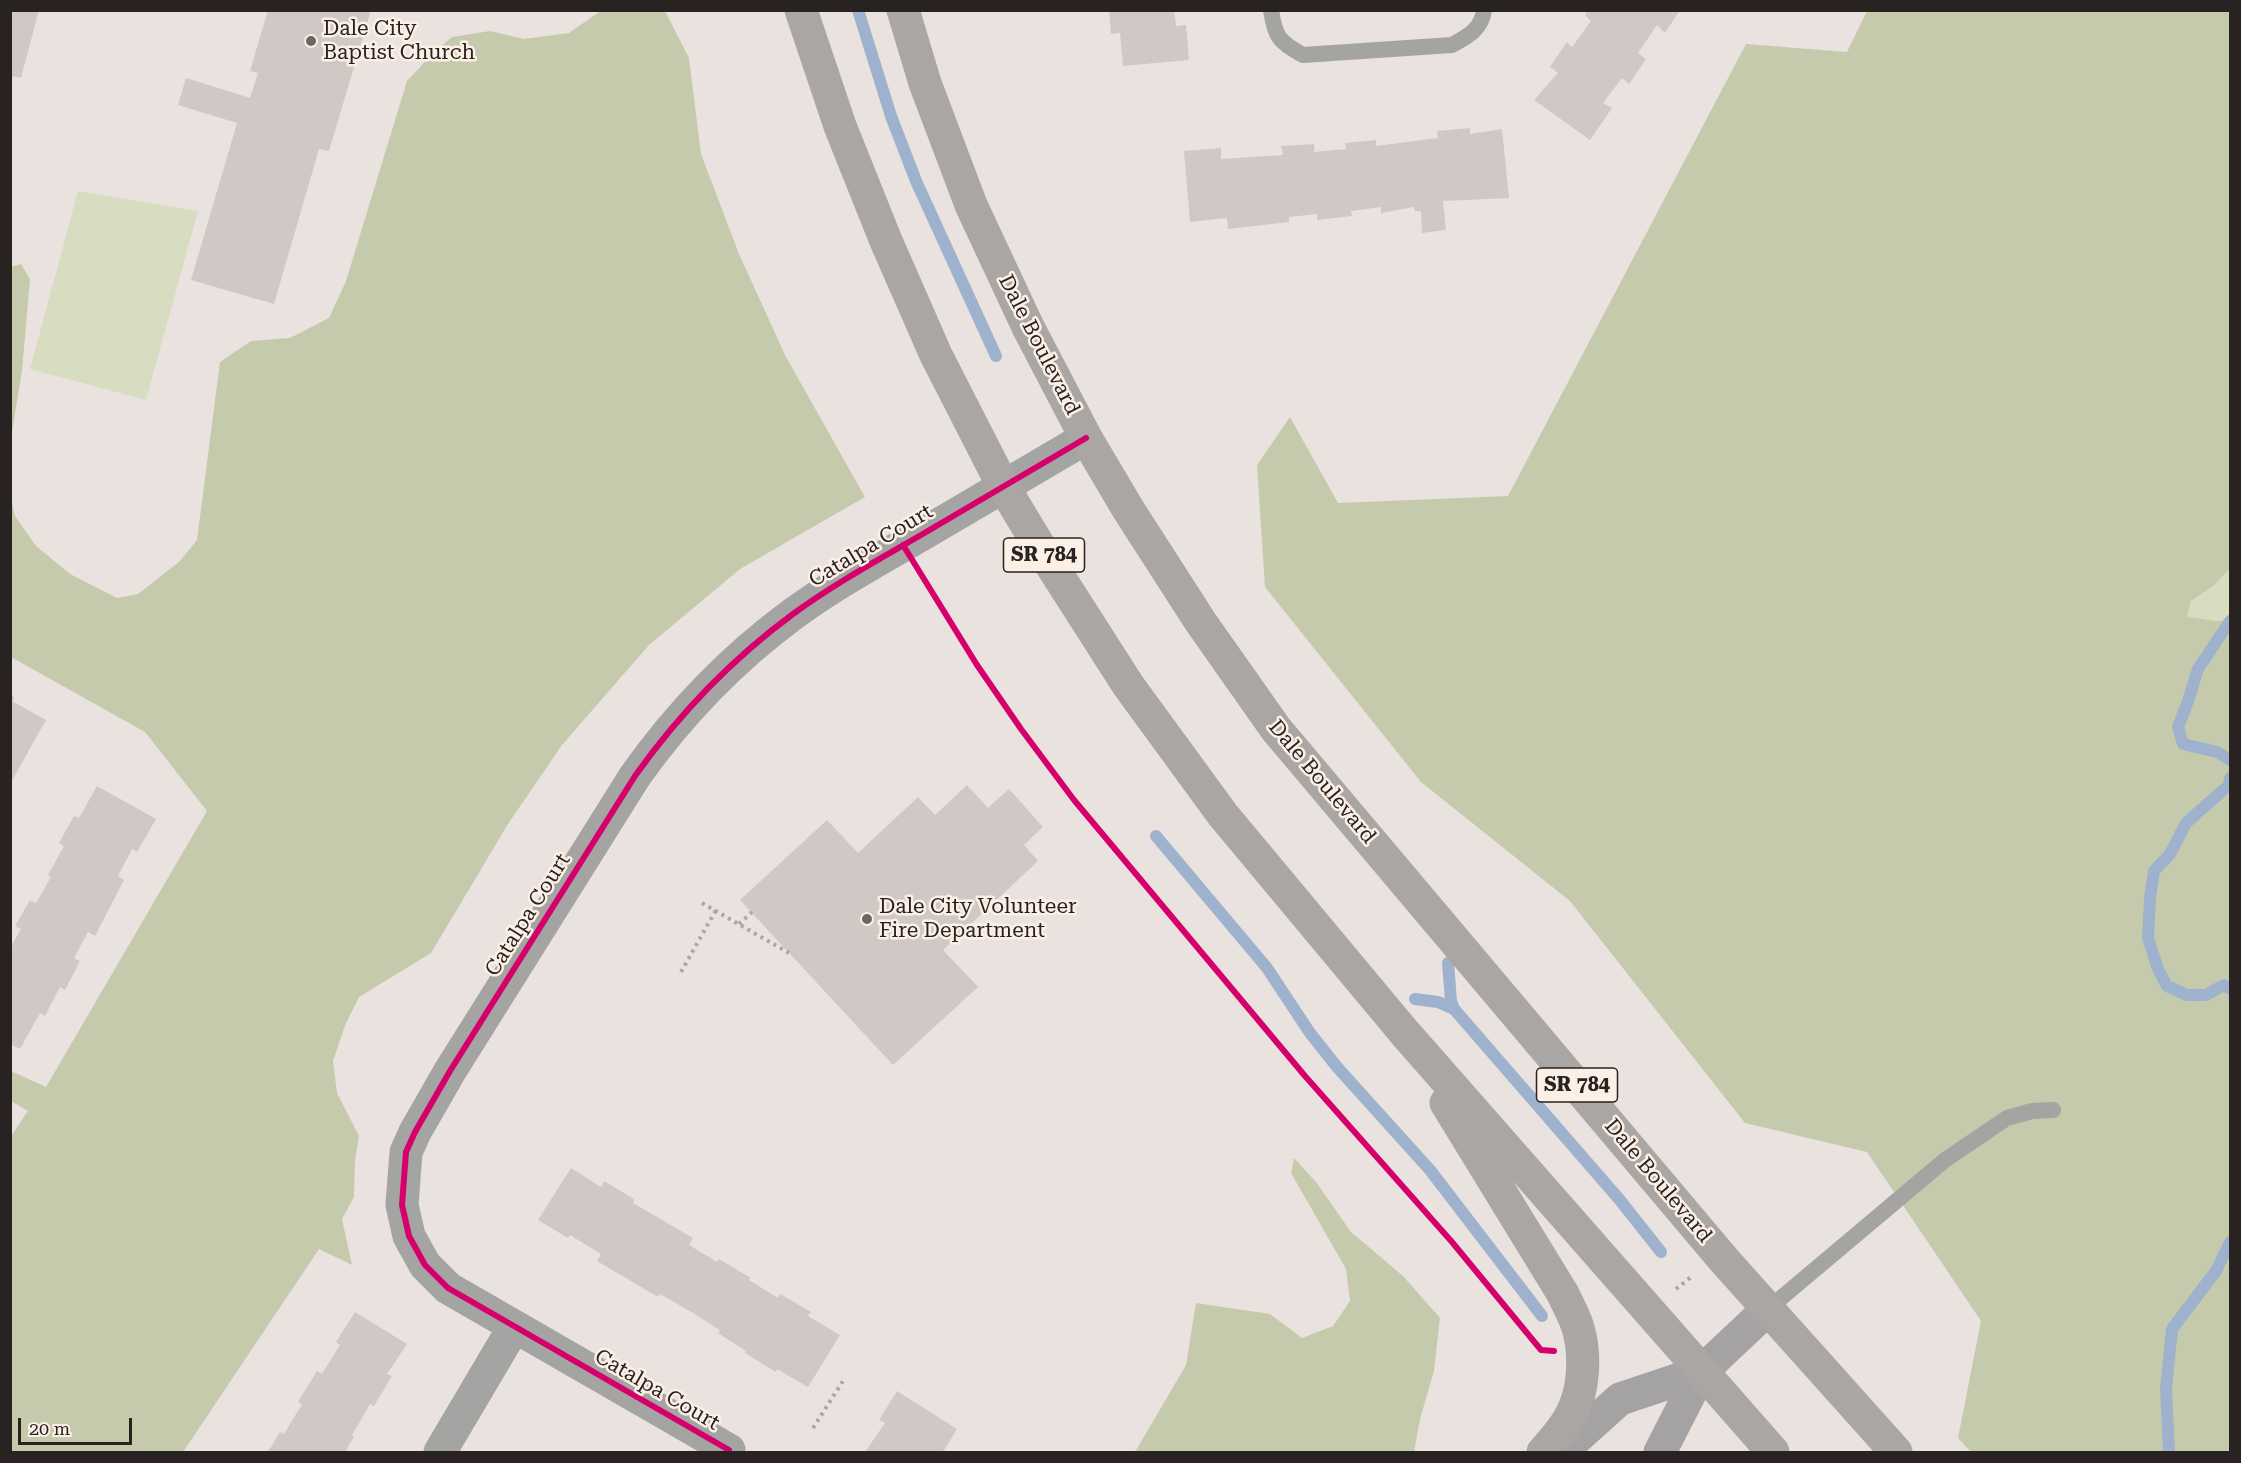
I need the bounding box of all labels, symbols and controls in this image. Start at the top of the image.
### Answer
place label: Dale City Baptist Church [323,16,475,66]
marker: Dale City Baptist Church [304,34,318,48]
street label: Dale Boulevard [993,271,1085,419]
street label: Catalpa Court [805,499,937,593]
road number: SR 784 [1004,538,1084,572]
street label: Dale Boulevard [1263,715,1381,849]
street label: Catalpa Court [480,849,576,981]
place label: Dale City Volunteer Fire Department [879,894,1077,944]
marker: Dale City Volunteer Fire Department [860,912,874,926]
road number: SR 784 [1536,1068,1618,1102]
street label: Dale Boulevard [1599,1114,1717,1248]
street label: Catalpa Court [590,1344,724,1436]
scale bar [21,1406,135,1444]
text: 20 m [29,1418,70,1439]

